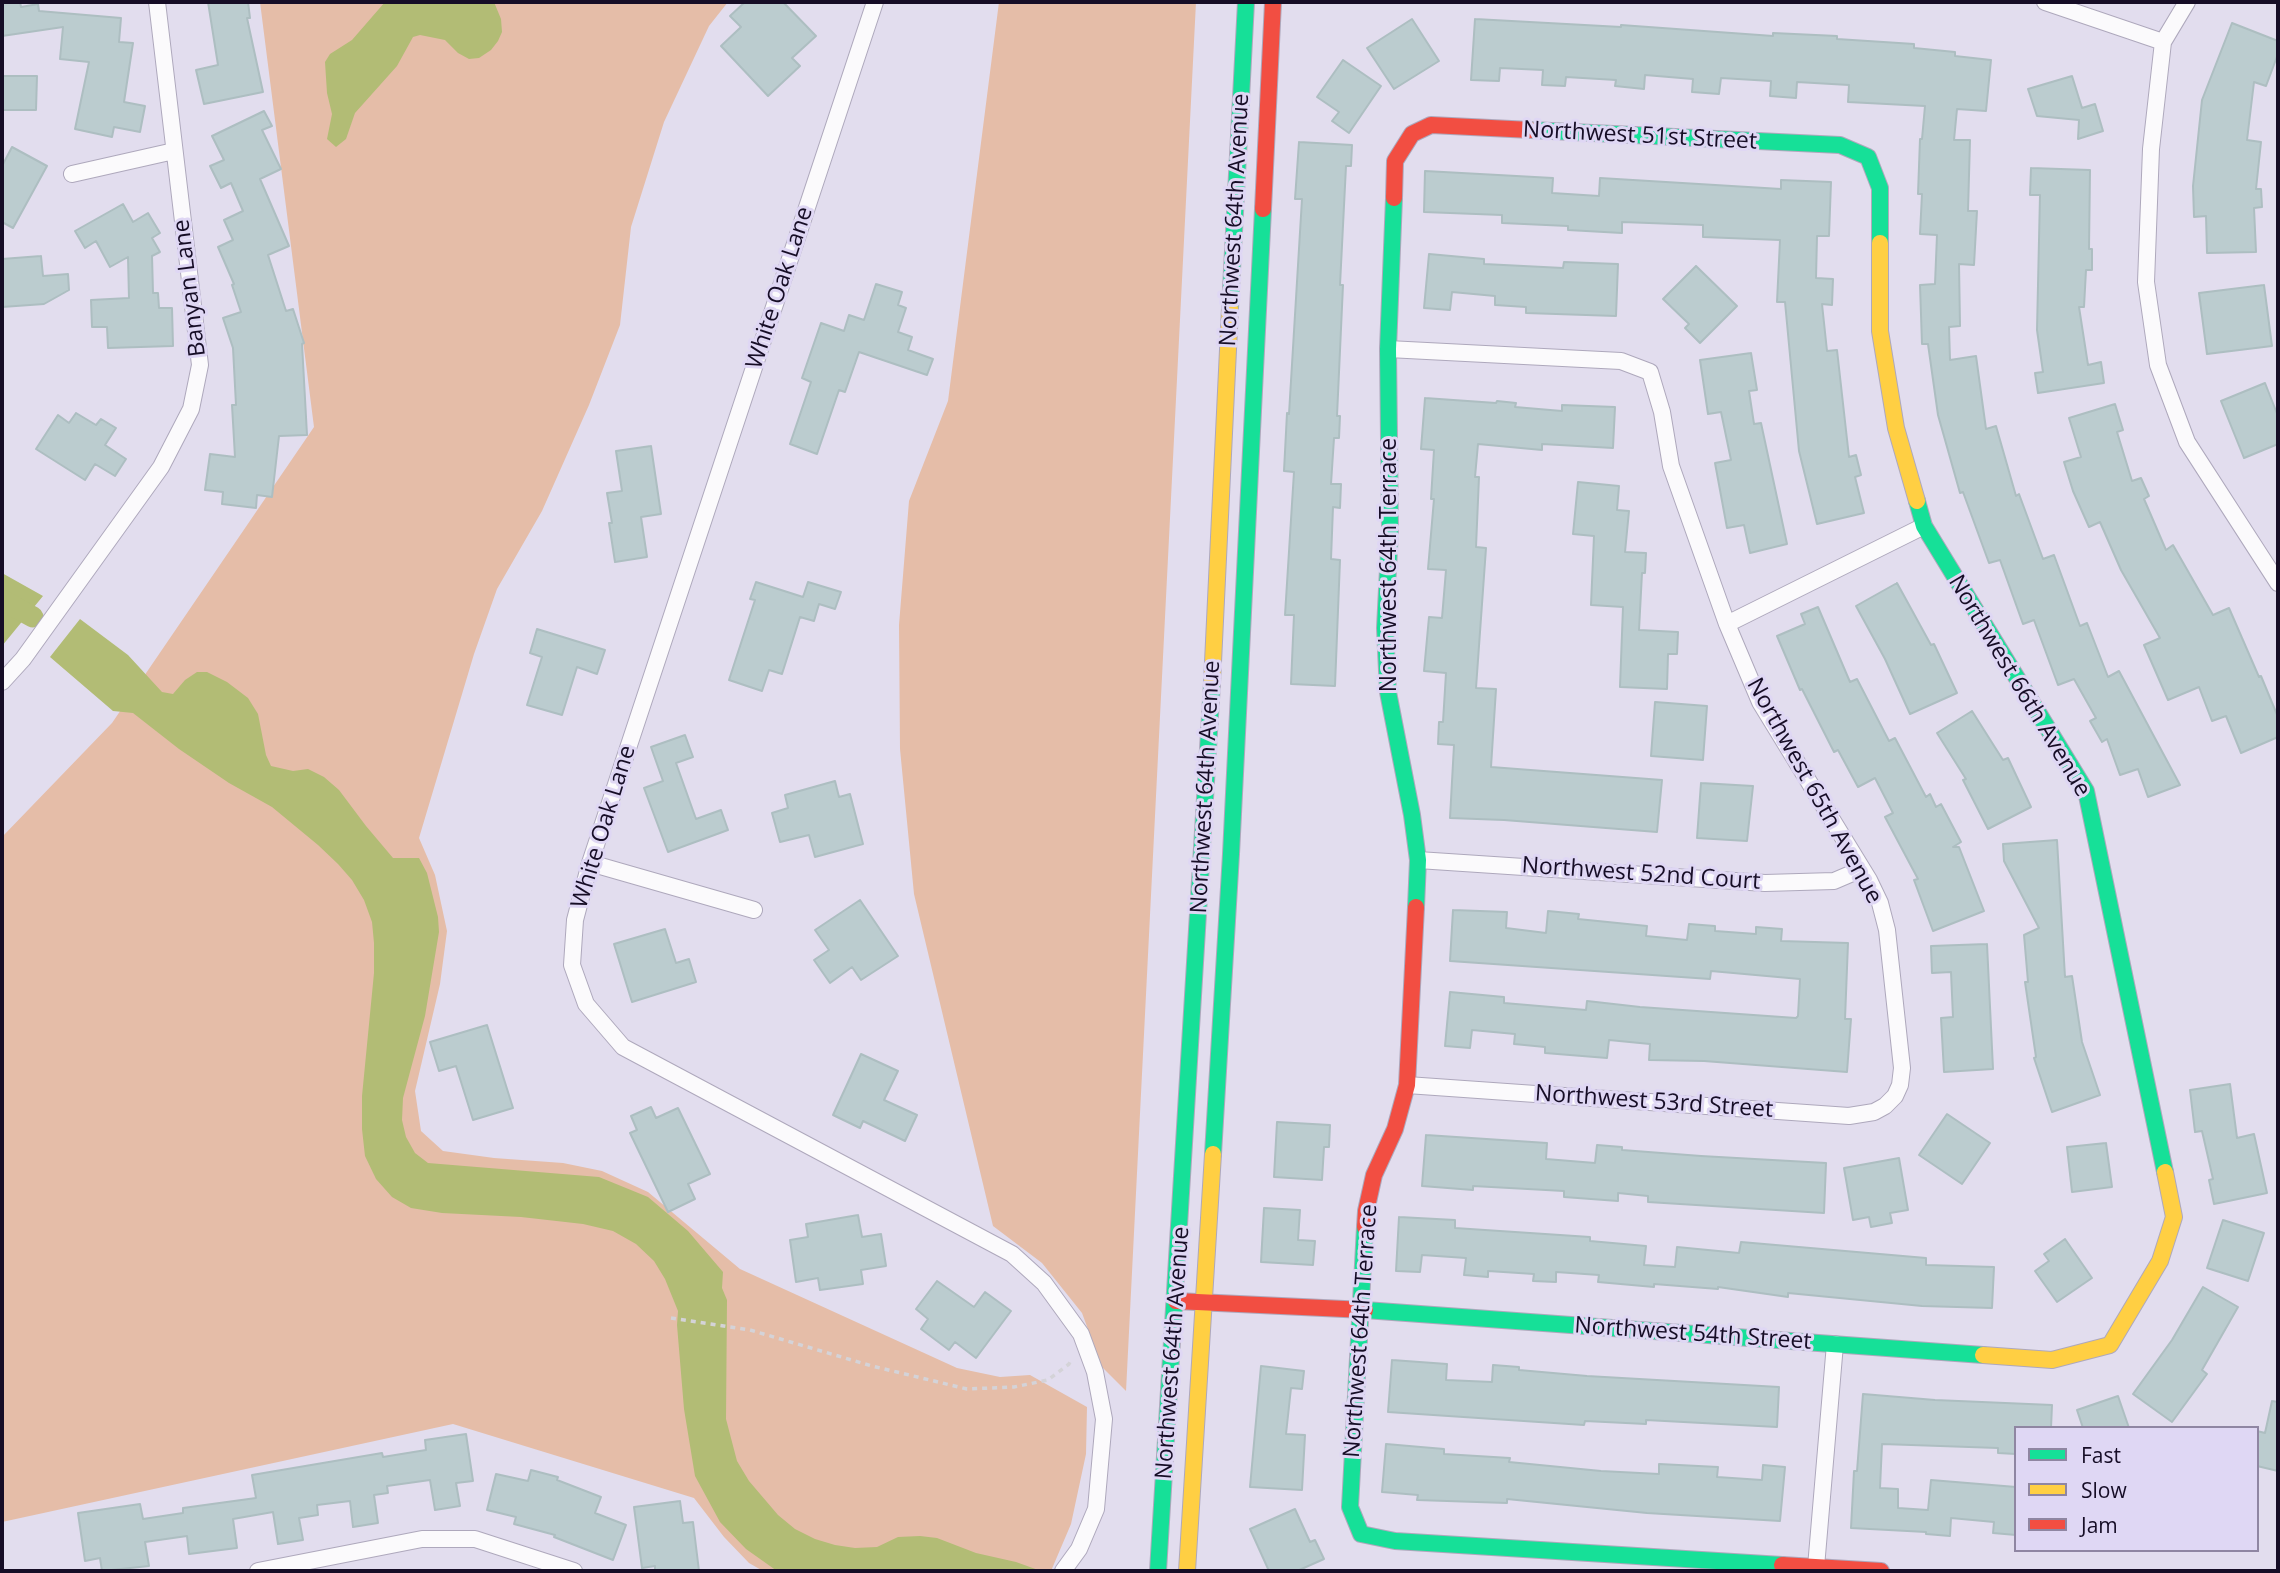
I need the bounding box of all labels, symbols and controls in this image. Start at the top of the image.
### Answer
street label: Northwest 64th Avenue [1215,93,1255,347]
street label: Northwest 51st Street [1522,116,1758,156]
street label: White Oak Lane [741,203,819,373]
street label: Banyan Lane [168,218,212,358]
street label: Northwest 64th Terrace [1375,438,1403,692]
street label: Northwest 66th Avenue [1942,570,2096,802]
street label: Northwest 64th Avenue [1186,660,1226,914]
street label: Northwest 65th Avenue [1741,674,1887,908]
street label: White Oak Lane [566,742,642,912]
street label: Northwest 52nd Court [1521,852,1761,896]
street label: Northwest 53rd Street [1534,1080,1774,1124]
street label: Northwest 64th Terrace [1338,1203,1384,1459]
street label: Northwest 64th Avenue [1150,1226,1196,1480]
street label: Northwest 54th Street [1574,1312,1812,1356]
legend [2014,1426,2259,1552]
text: Fast [2081,1441,2121,1469]
text: Slow [2081,1476,2127,1504]
text: Jam [2081,1511,2118,1539]

